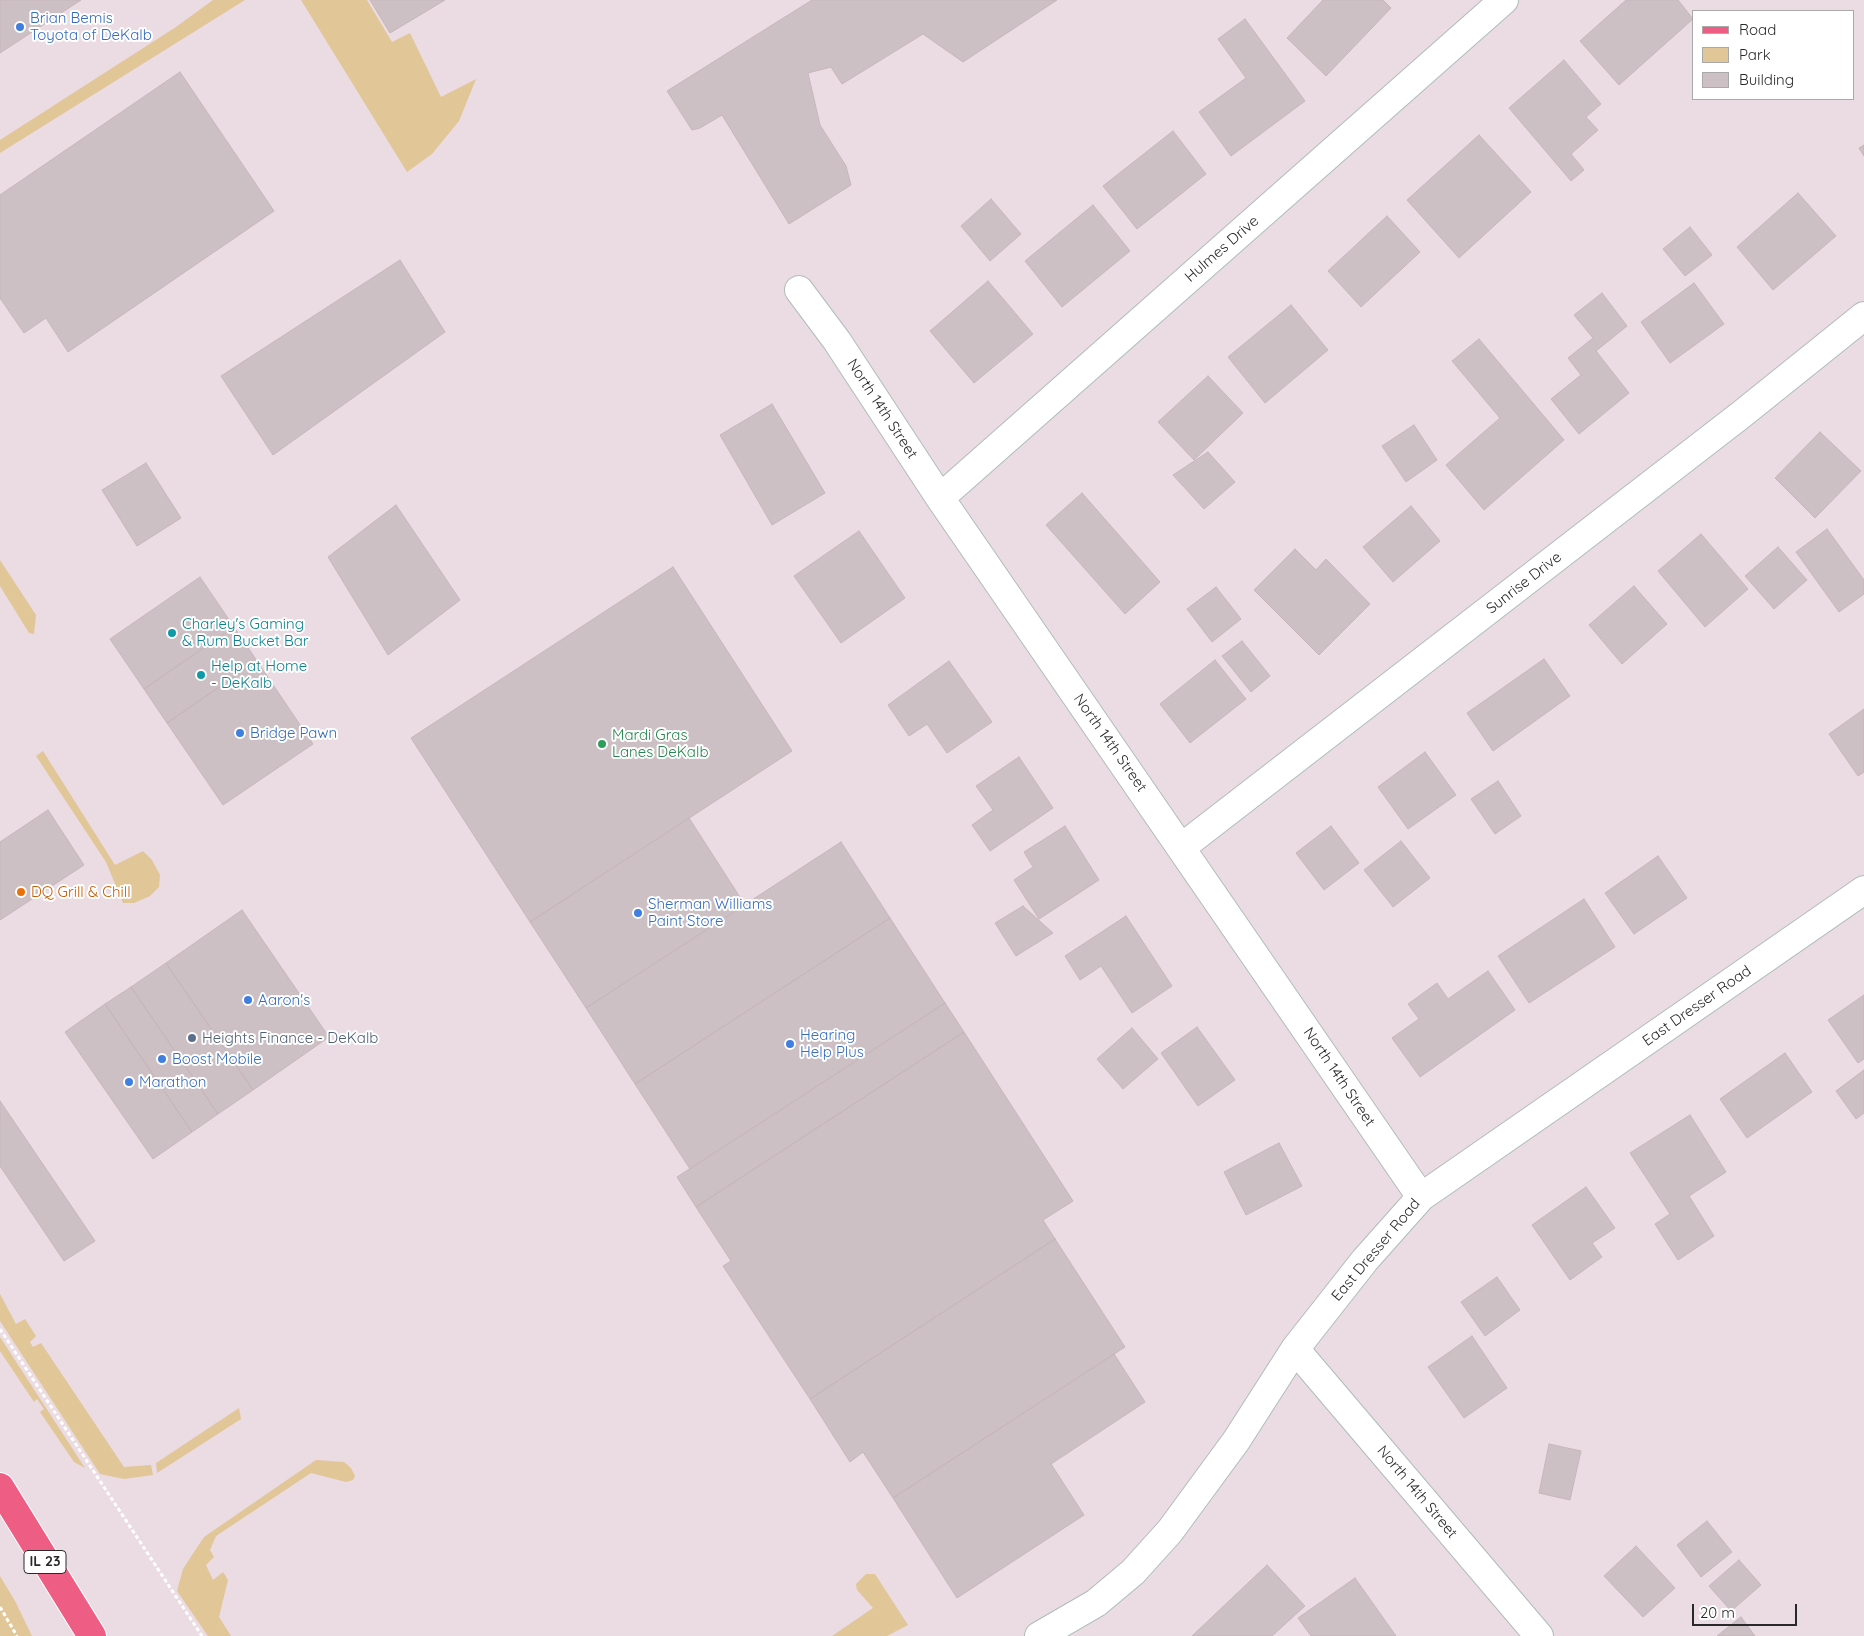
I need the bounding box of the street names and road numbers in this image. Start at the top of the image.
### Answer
street label: Hulmes Drive [1181,212,1263,286]
street label: North 14th Street [843,356,921,462]
street label: Sunrise Drive [1483,548,1565,618]
street label: North 14th Street [1070,691,1150,795]
street label: East Dresser Road [1639,962,1755,1050]
street label: North 14th Street [1299,1024,1379,1130]
street label: East Dresser Road [1328,1195,1424,1305]
street label: North 14th Street [1373,1442,1461,1542]
road number: IL 23 [24,1550,66,1574]

